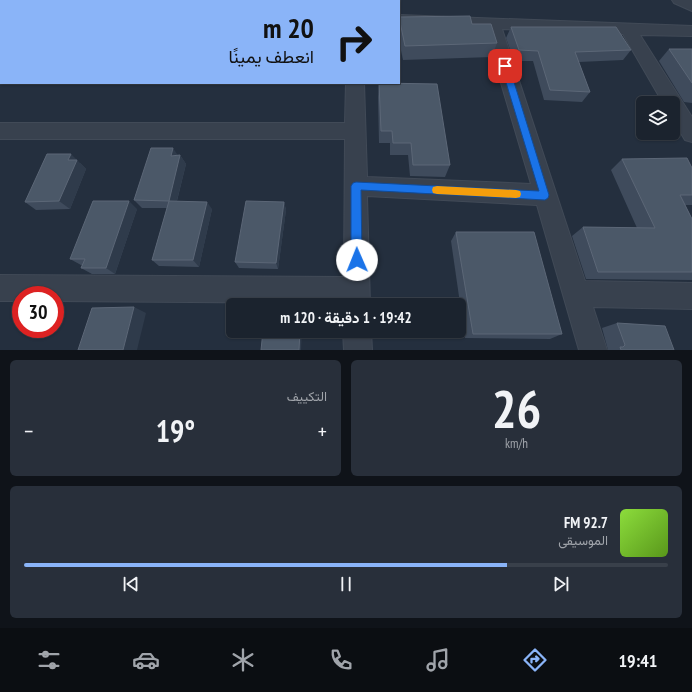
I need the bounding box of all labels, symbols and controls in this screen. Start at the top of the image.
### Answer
text: 20 m [263,9,314,46]
icon: right [328,16,380,68]
text: انعطف يمينًا [228,45,314,68]
pin [488,49,522,83]
icon: arrive [494,55,516,77]
map controls [636,96,680,140]
button: layers [636,96,680,140]
position arrow [336,239,378,281]
speed limit sign: 30 [12,286,64,338]
text: 19:42 · 1 دقيقة · 120 m [280,308,412,327]
text: 26 [492,375,541,442]
text: التكييف [287,388,327,405]
text: 19° [156,411,195,450]
text: − [24,417,33,445]
text: + [318,417,327,445]
text: km/h [505,435,528,452]
text: 92.7 FM [564,513,608,532]
text: الموسيقى [558,532,608,549]
icon: previous [120,573,142,595]
icon: pause [335,573,357,595]
icon: next [550,573,572,595]
icon: filters [35,646,63,674]
icon: car [132,646,160,674]
icon: climate [229,646,257,674]
icon: phone [327,646,355,674]
icon: music [424,646,452,674]
icon: directions [521,646,549,674]
text: 19:41 [618,649,657,672]

